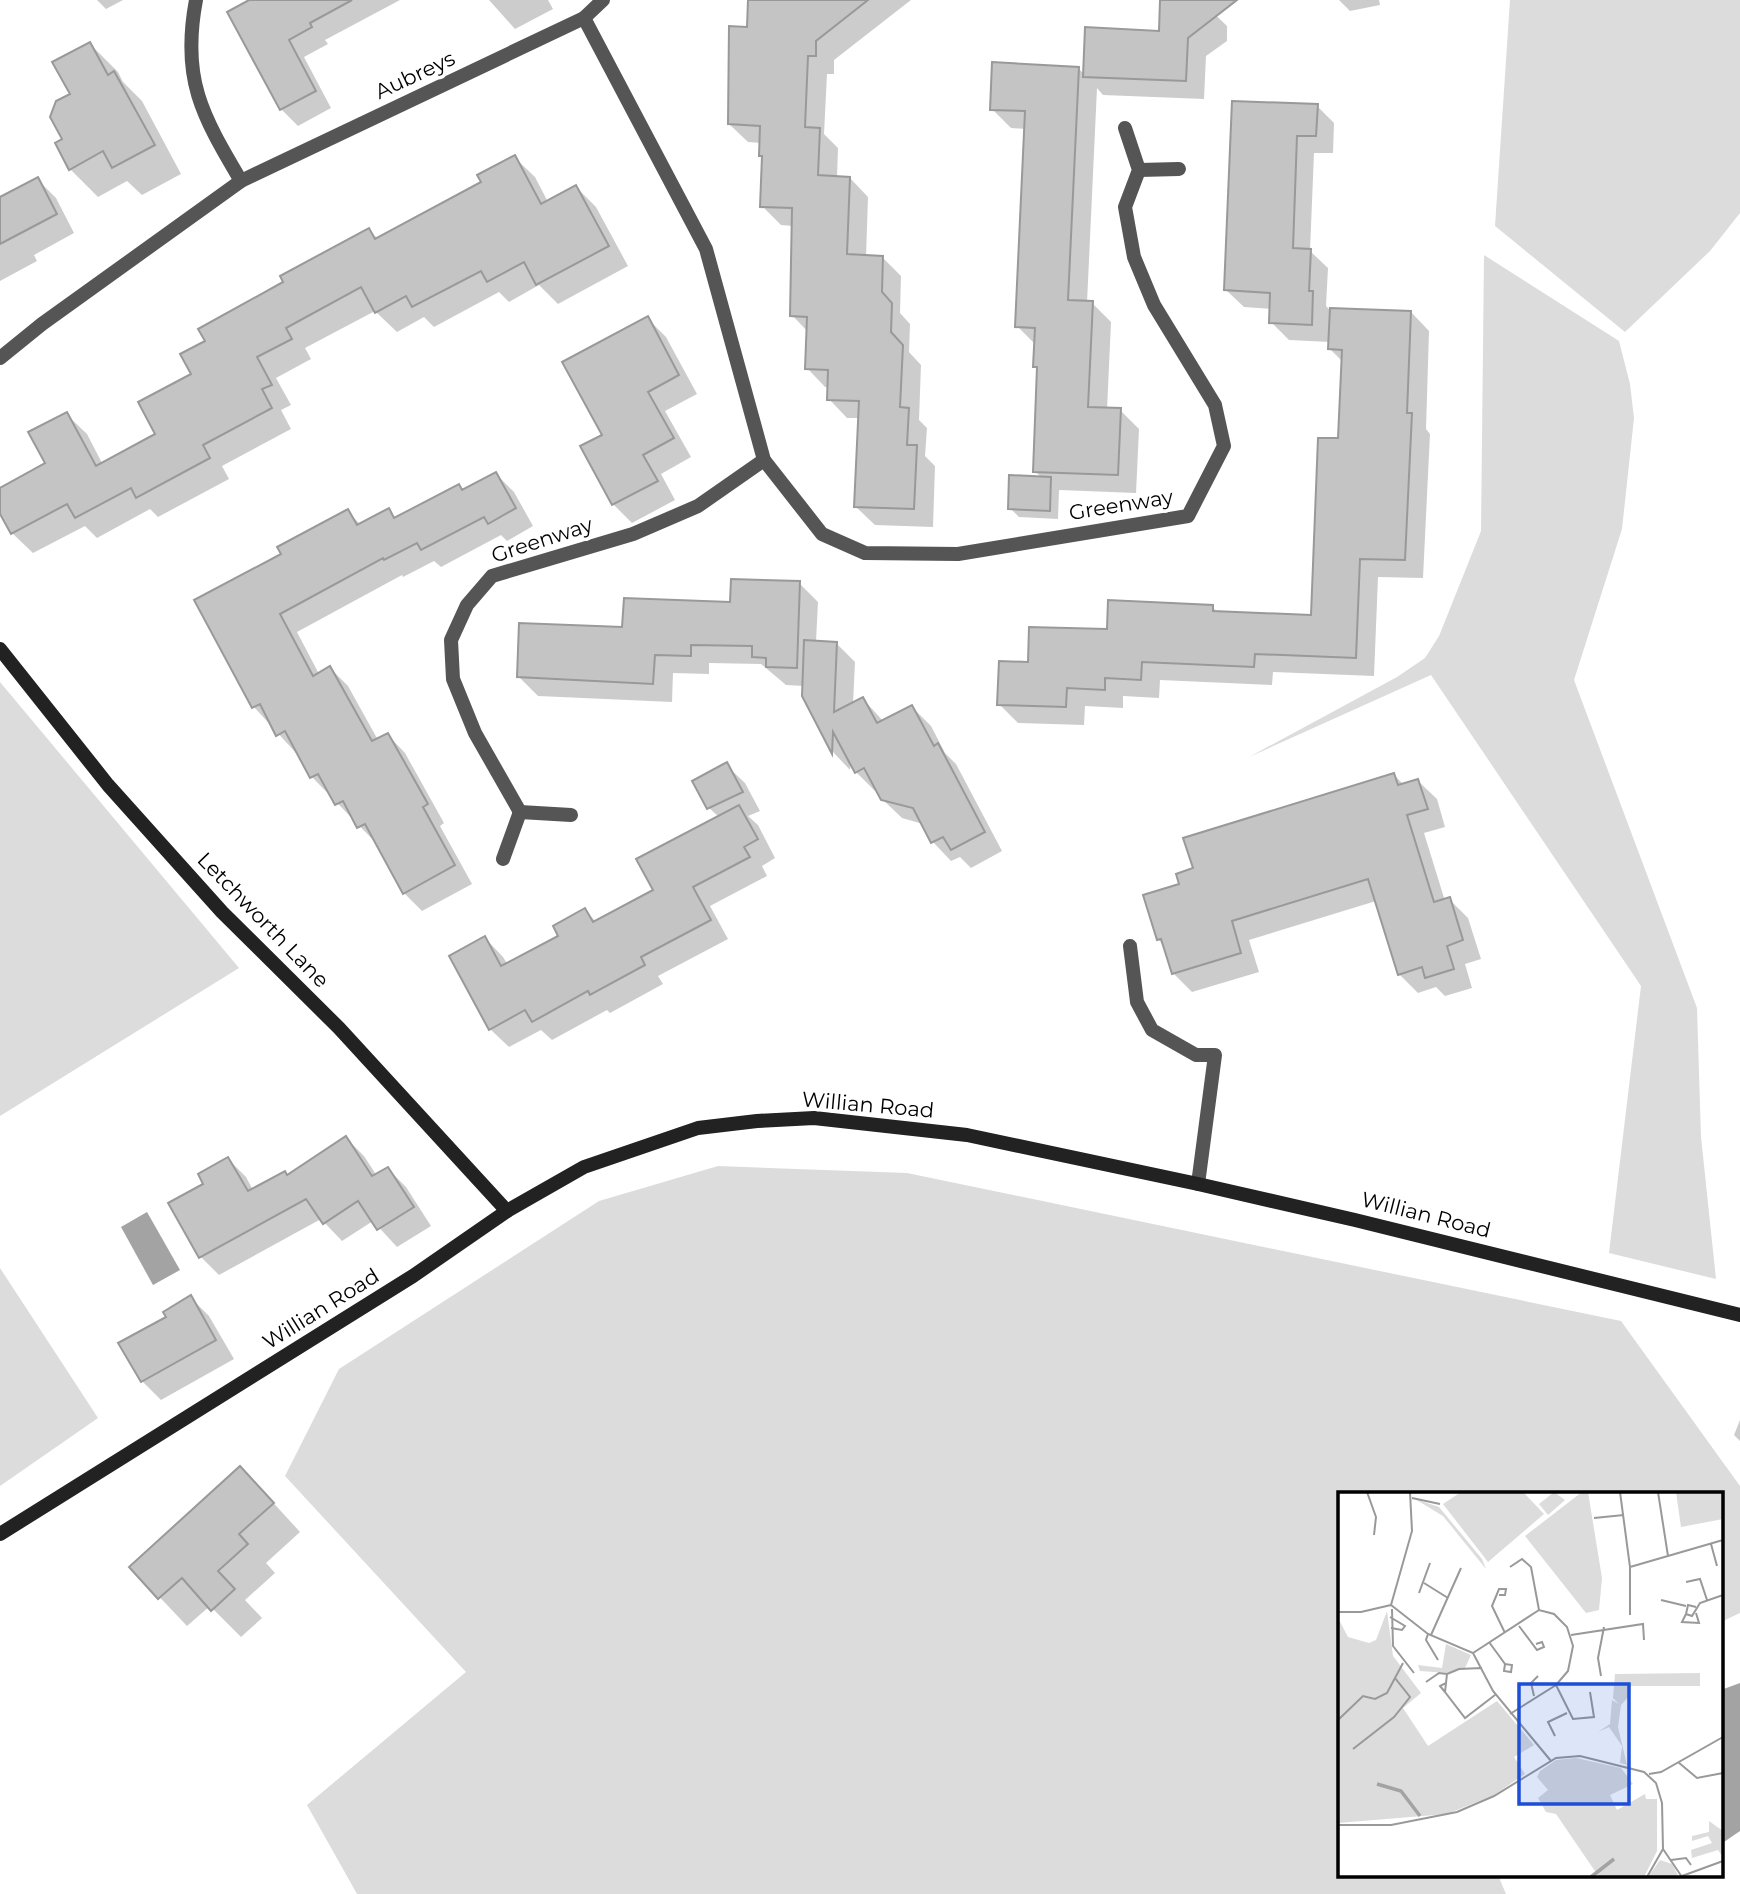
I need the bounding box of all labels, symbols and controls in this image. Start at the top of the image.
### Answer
street label: Aubreys [371,45,459,104]
street label: Greenway [1067,484,1175,525]
street label: Greenway [488,511,596,568]
street label: Letchworth Lane [192,847,334,993]
street label: Willian Road [801,1086,935,1123]
street label: Willian Road [1359,1186,1493,1243]
street label: Willian Road [258,1263,384,1354]
inset map [1338,1492,1722,1876]

